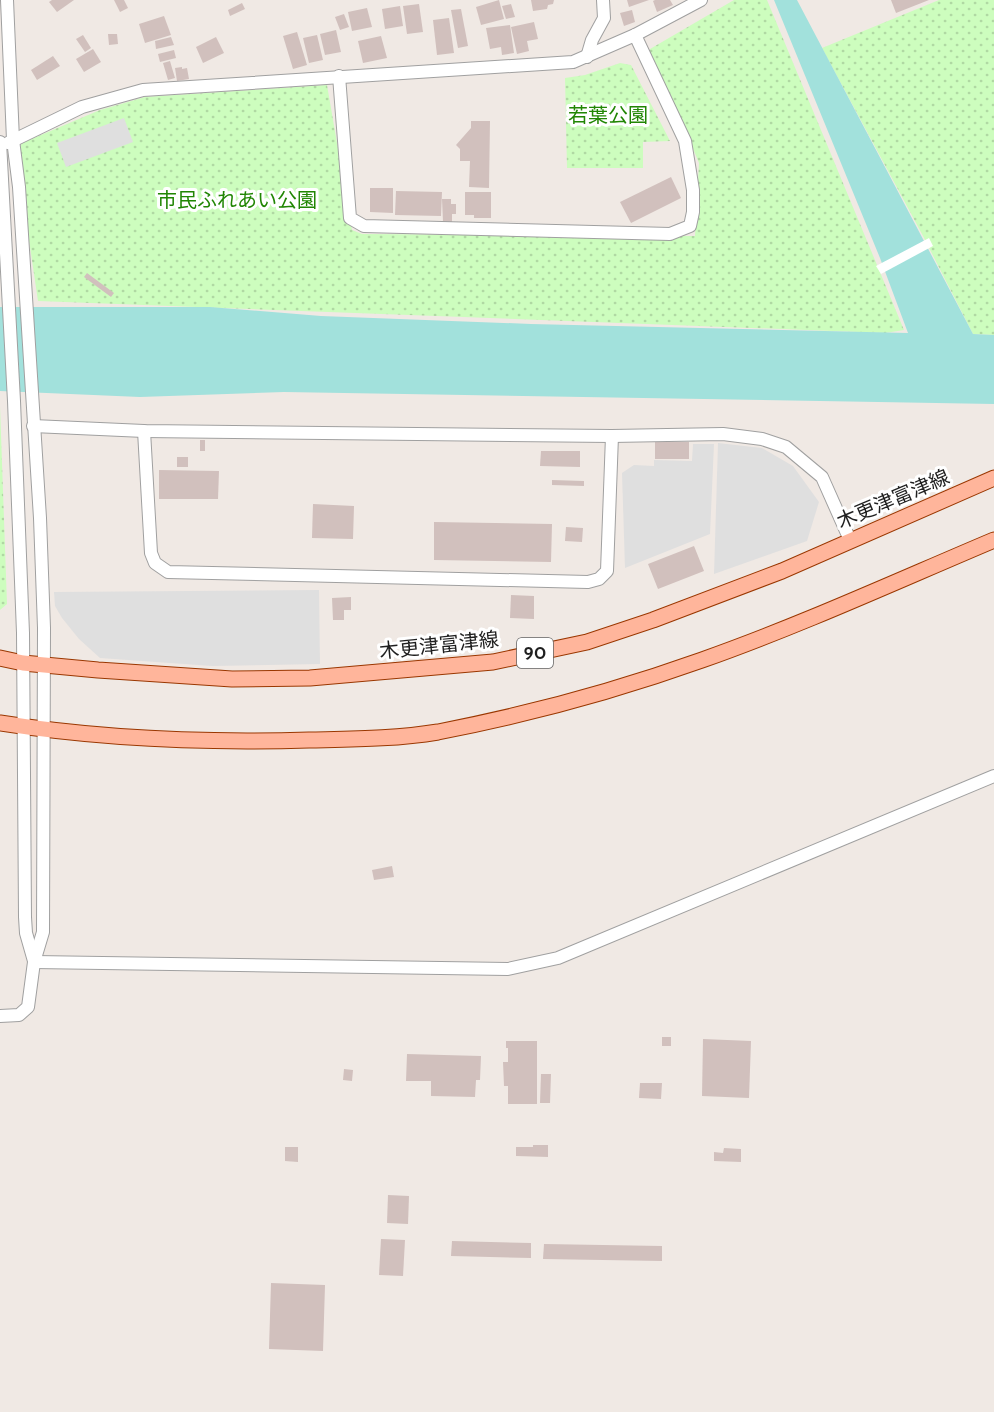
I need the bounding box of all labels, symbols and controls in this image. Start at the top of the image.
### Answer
park label: 若葉公園 [568,103,648,127]
park label: 市民ふれあい公園 [157,188,317,212]
street label: 木更津富津線 [833,465,953,533]
street label: 木更津富津線 [378,627,500,663]
road number: 90 [517,638,553,668]

